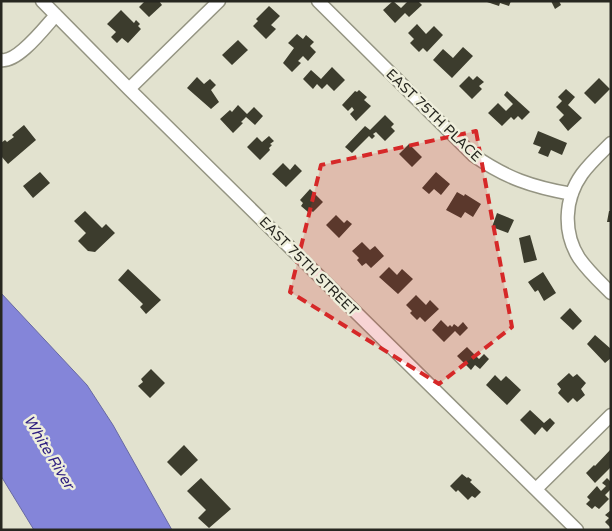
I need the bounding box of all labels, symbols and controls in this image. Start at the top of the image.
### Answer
street label: EAST 75TH PLACE [382,65,485,165]
street label: EAST 75TH STREET [256,213,362,320]
water label: White River [20,412,79,494]

